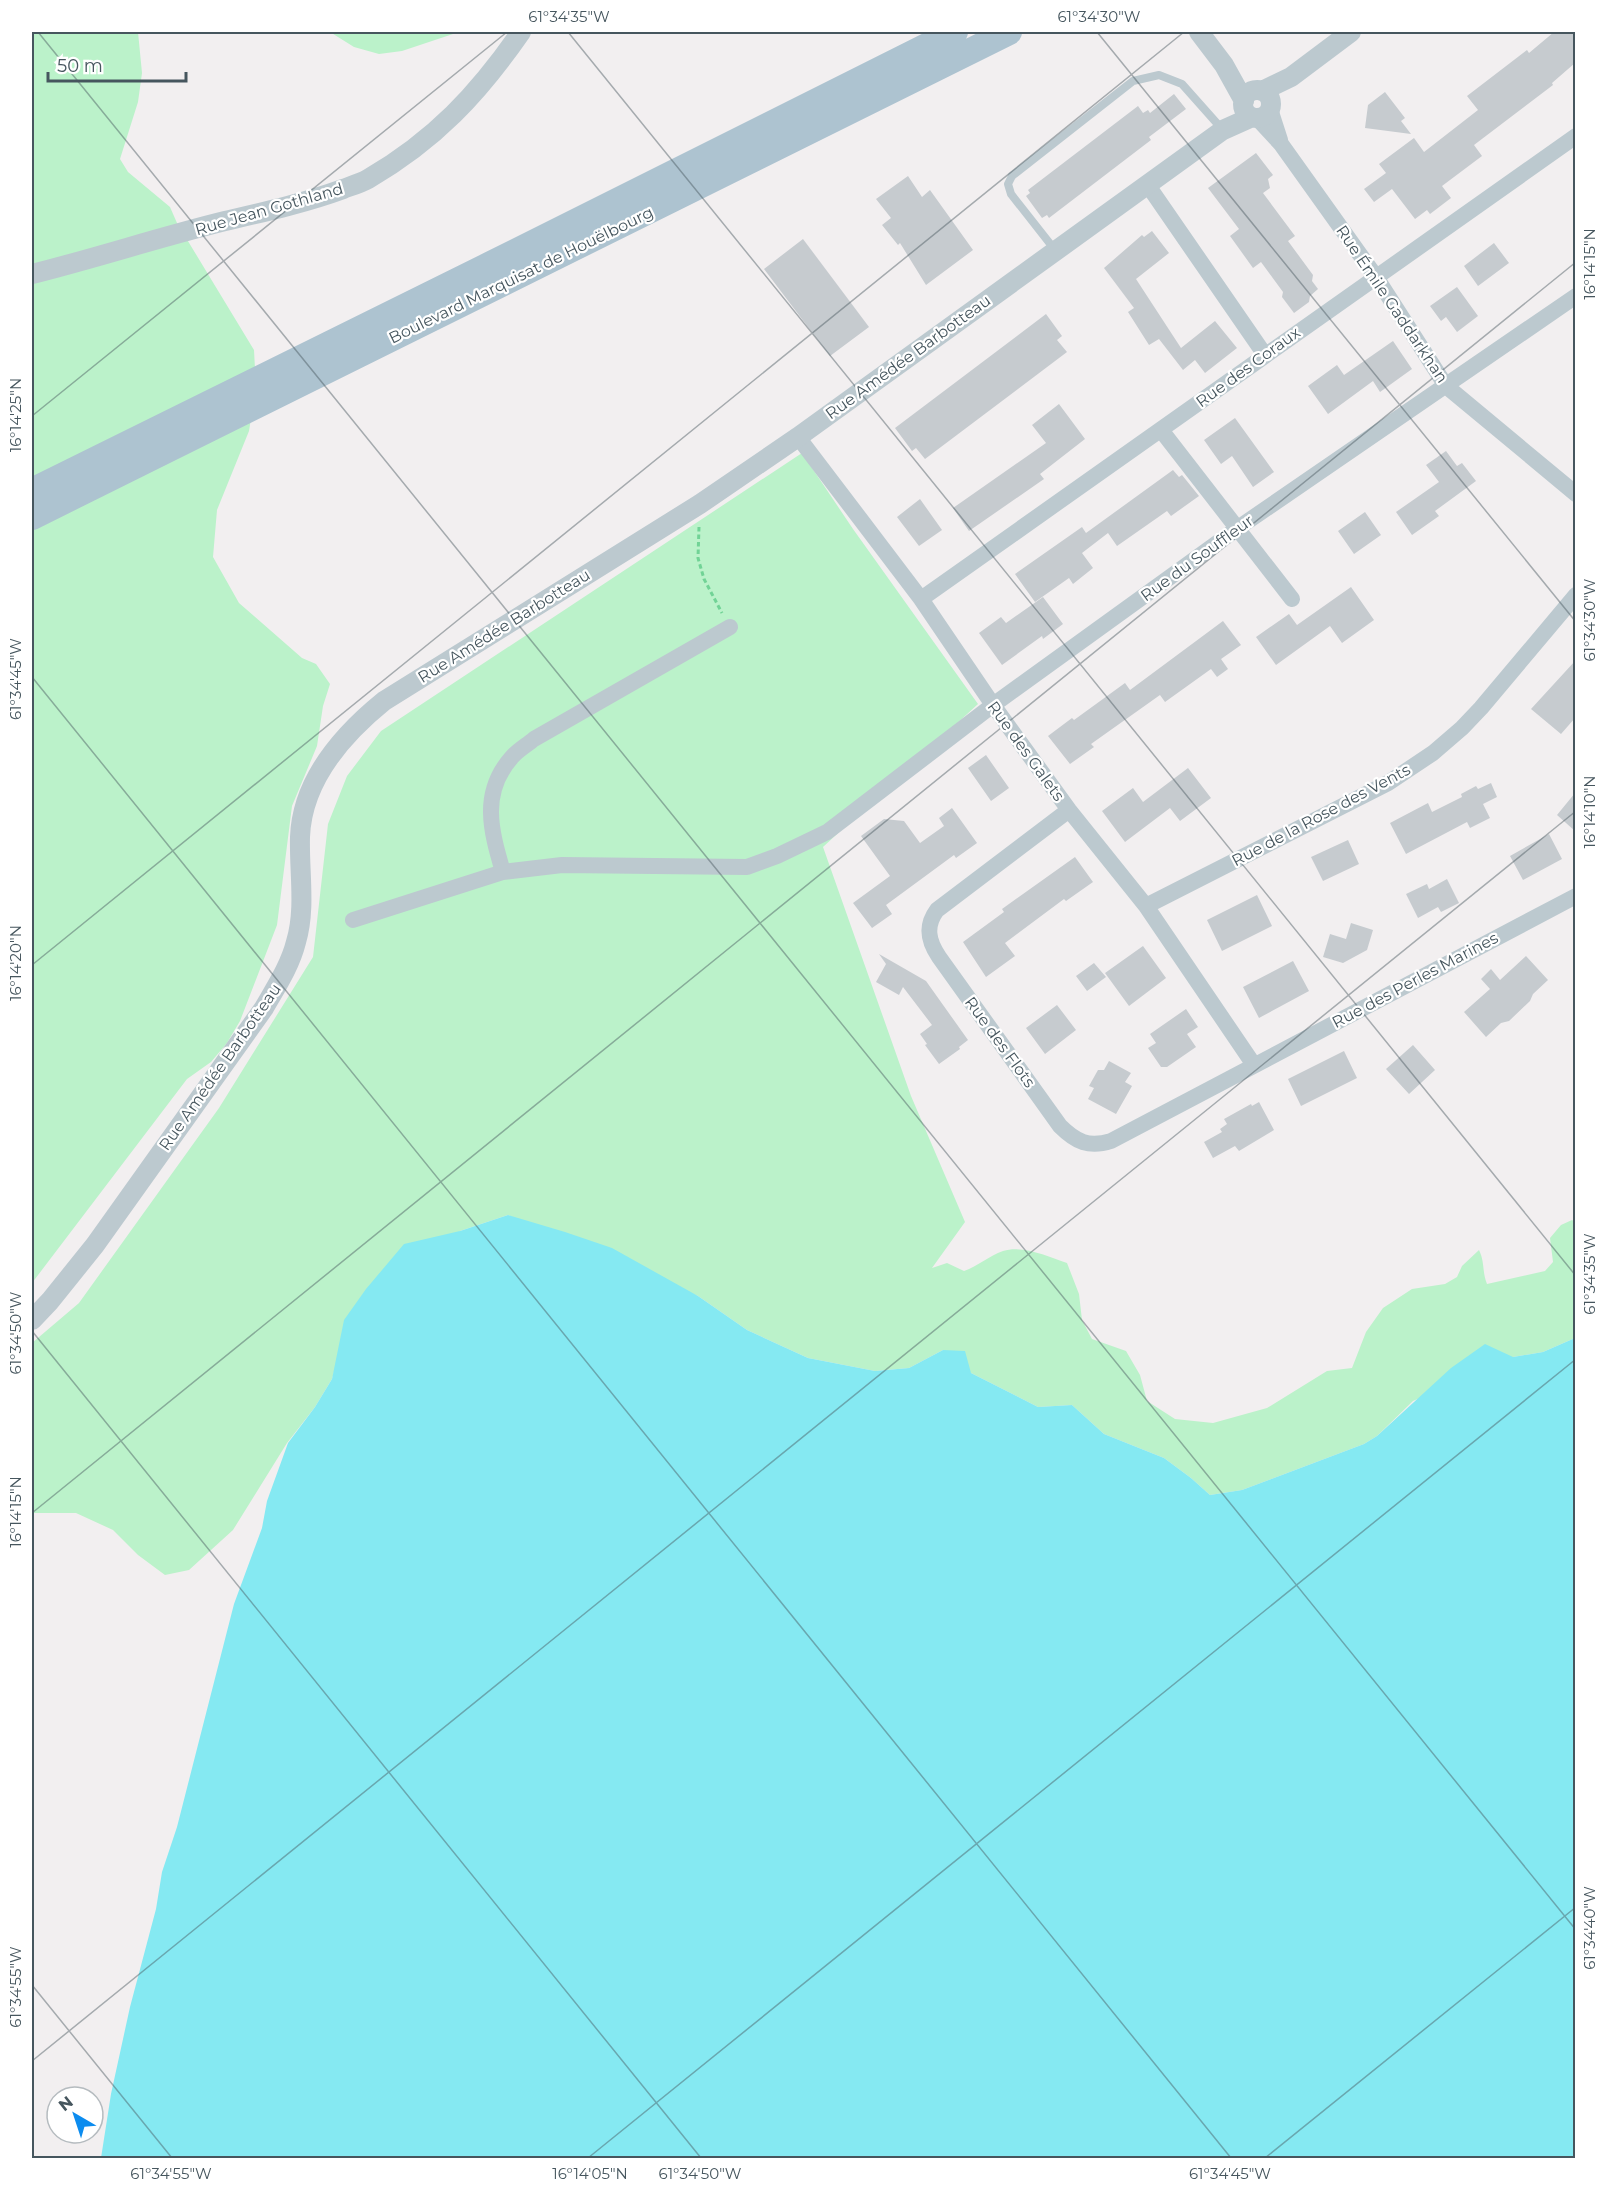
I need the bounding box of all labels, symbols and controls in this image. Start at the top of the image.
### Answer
text: 61°34'35"W [528,7,610,26]
text: 61°34'30"W [1057,7,1141,26]
scale bar [48,45,186,83]
text: 50 m [57,55,103,77]
street label: Rue Jean Gothland [193,179,345,239]
street label: Boulevard Marquisat de Houëlbourg [386,203,656,347]
street label: Rue Émile Gaddarkhan [1332,222,1452,386]
text: 16°14'15"N [1580,228,1599,300]
street label: Rue Amédée Barbotteau [822,291,994,423]
street label: Rue des Coraux [1192,323,1304,411]
text: 16°14'25"N [6,378,25,452]
street label: Rue du Souffleur [1137,511,1257,605]
street label: Rue Amédée Barbotteau [414,565,594,687]
text: 61°34'30"W [1580,578,1599,662]
text: 61°34'45"W [6,638,25,720]
street label: Rue des Galets [983,697,1069,805]
street label: Rue de la Rose des Vents [1228,760,1414,870]
text: 16°14'10"N [1580,775,1599,849]
text: 16°14'20"N [6,925,25,1001]
street label: Rue des Perles Marines [1329,928,1502,1032]
street label: Rue Amédée Barbotteau [155,980,285,1154]
street label: Rue des Flots [961,993,1039,1091]
text: 61°34'35"W [1580,1233,1599,1315]
text: 61°34'50"W [6,1291,25,1374]
text: 16°14'15"N [6,1476,25,1548]
text: 61°34'40"W [1580,1886,1599,1970]
text: 61°34'55"W [6,1946,25,2028]
north arrow [45,2085,105,2145]
text: N [55,2092,77,2115]
text: 61°34'55"W [130,2164,212,2183]
text: 16°14'05"N [552,2164,628,2183]
text: 61°34'50"W [659,2164,742,2183]
text: 61°34'45"W [1189,2164,1271,2183]

